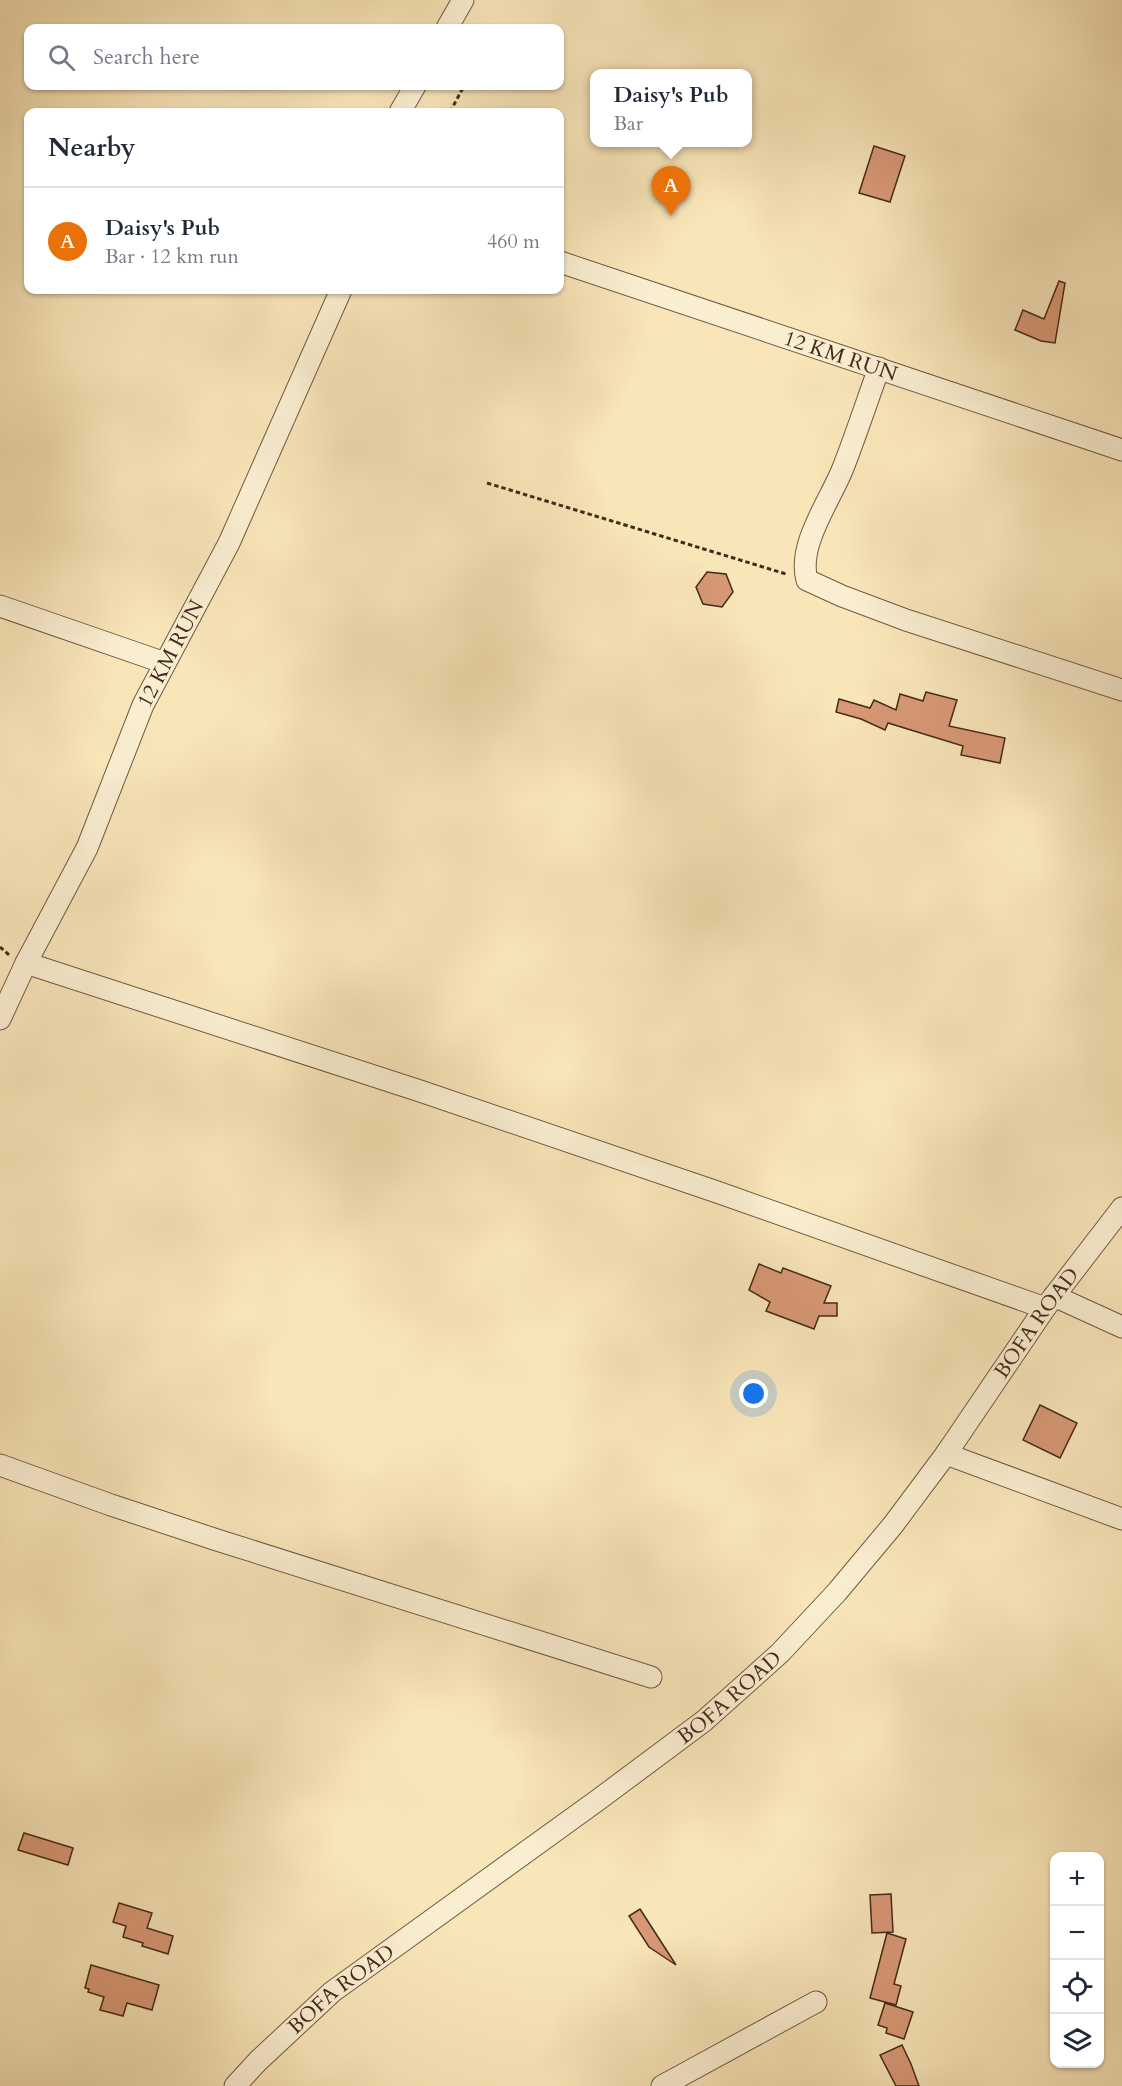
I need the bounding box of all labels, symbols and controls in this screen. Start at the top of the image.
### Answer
search box [24,24,564,90]
icon: search [45,41,78,74]
text: Search here [93,42,200,72]
popup [590,69,752,147]
text: Daisy's Pub [613,80,729,110]
text: Bar [613,110,643,137]
text: Nearby [48,130,136,165]
pin: A [652,166,690,216]
text: Daisy's Pub [105,213,220,243]
text: A [60,228,75,255]
text: 460 m [487,228,540,255]
text: Bar · 12 km run [105,243,239,270]
street label: 12 KM RUN [780,324,901,389]
street label: 12 KM RUN [130,595,211,712]
street label: BOFA ROAD [987,1262,1086,1384]
your location [739,1379,768,1408]
street label: BOFA ROAD [671,1644,788,1751]
map controls [1050,1852,1104,2068]
button: + [1050,1852,1104,1906]
button: − [1050,1906,1104,1960]
street label: BOFA ROAD [281,1938,401,2041]
button: locate [1050,1960,1104,2014]
button: layers [1050,2014,1104,2068]

